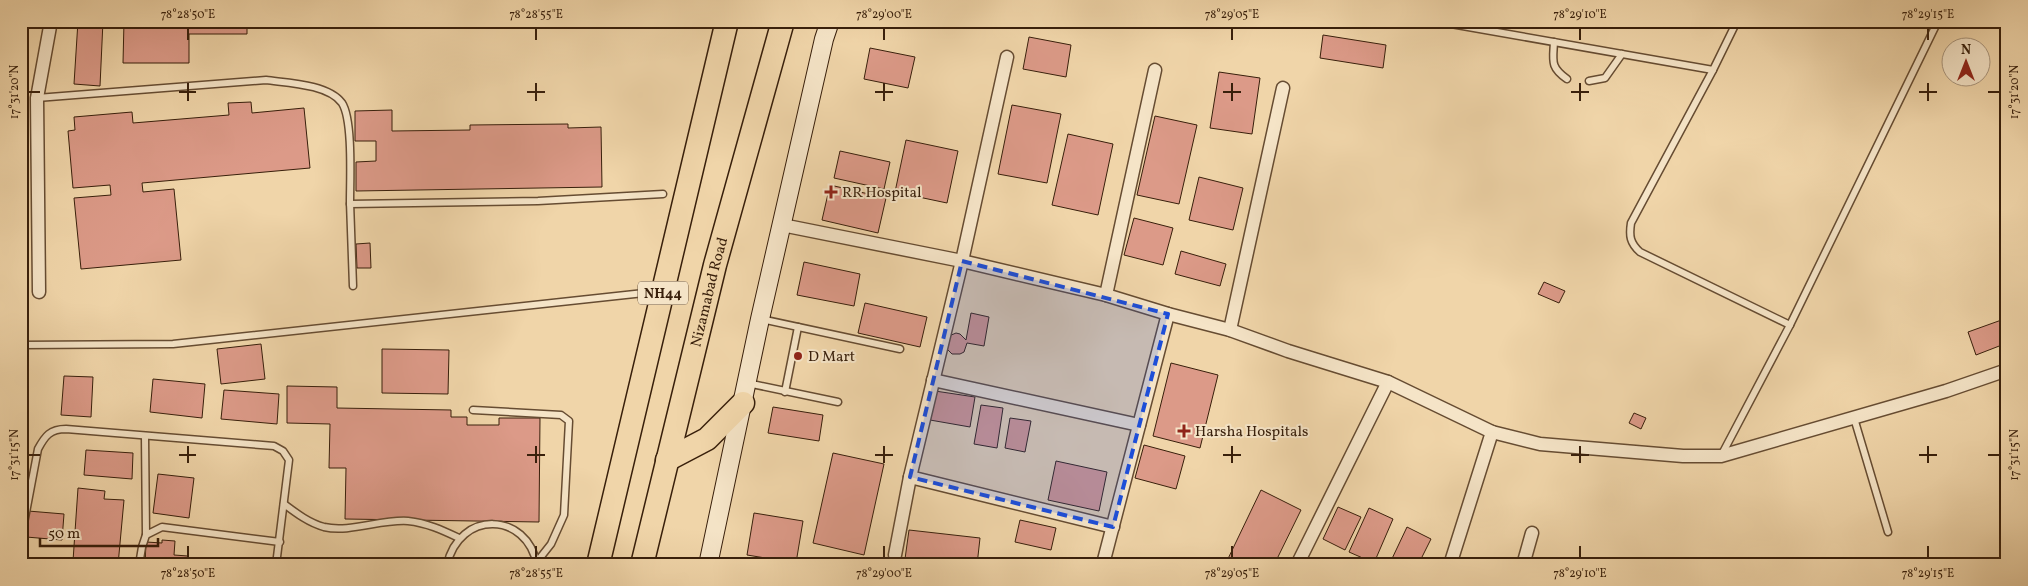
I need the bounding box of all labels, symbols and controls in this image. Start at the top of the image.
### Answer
text: 78°28'50"E [161,7,215,23]
text: 78°28'55"E [509,7,563,23]
text: 78°29'00"E [856,7,912,23]
text: 78°29'05"E [1205,7,1259,23]
text: 78°29'10"E [1553,7,1607,23]
text: 78°29'15"E [1902,7,1954,23]
north arrow [1940,38,1990,88]
text: N [1961,41,1971,60]
text: 17°31'20"N [7,65,23,119]
text: 17°31'20"N [2007,65,2023,119]
place label: RR Hospital [842,183,922,204]
marker: RR Hospital [824,185,838,199]
street label: Nizamabad Road [686,235,734,349]
road number: NH44 [638,282,688,304]
place label: D Mart [808,347,855,368]
marker: D Mart [792,350,804,362]
place label: Harsha Hospitals [1195,422,1308,443]
marker: Harsha Hospitals [1177,424,1191,438]
text: 17°31'15"N [7,429,23,481]
text: 17°31'15"N [2007,429,2023,481]
scale bar [40,516,158,548]
text: 50 m [48,524,80,545]
text: 78°28'50"E [161,566,215,582]
text: 78°28'55"E [509,566,563,582]
text: 78°29'00"E [856,566,912,582]
text: 78°29'05"E [1205,566,1259,582]
text: 78°29'10"E [1553,566,1607,582]
text: 78°29'15"E [1902,566,1954,582]

